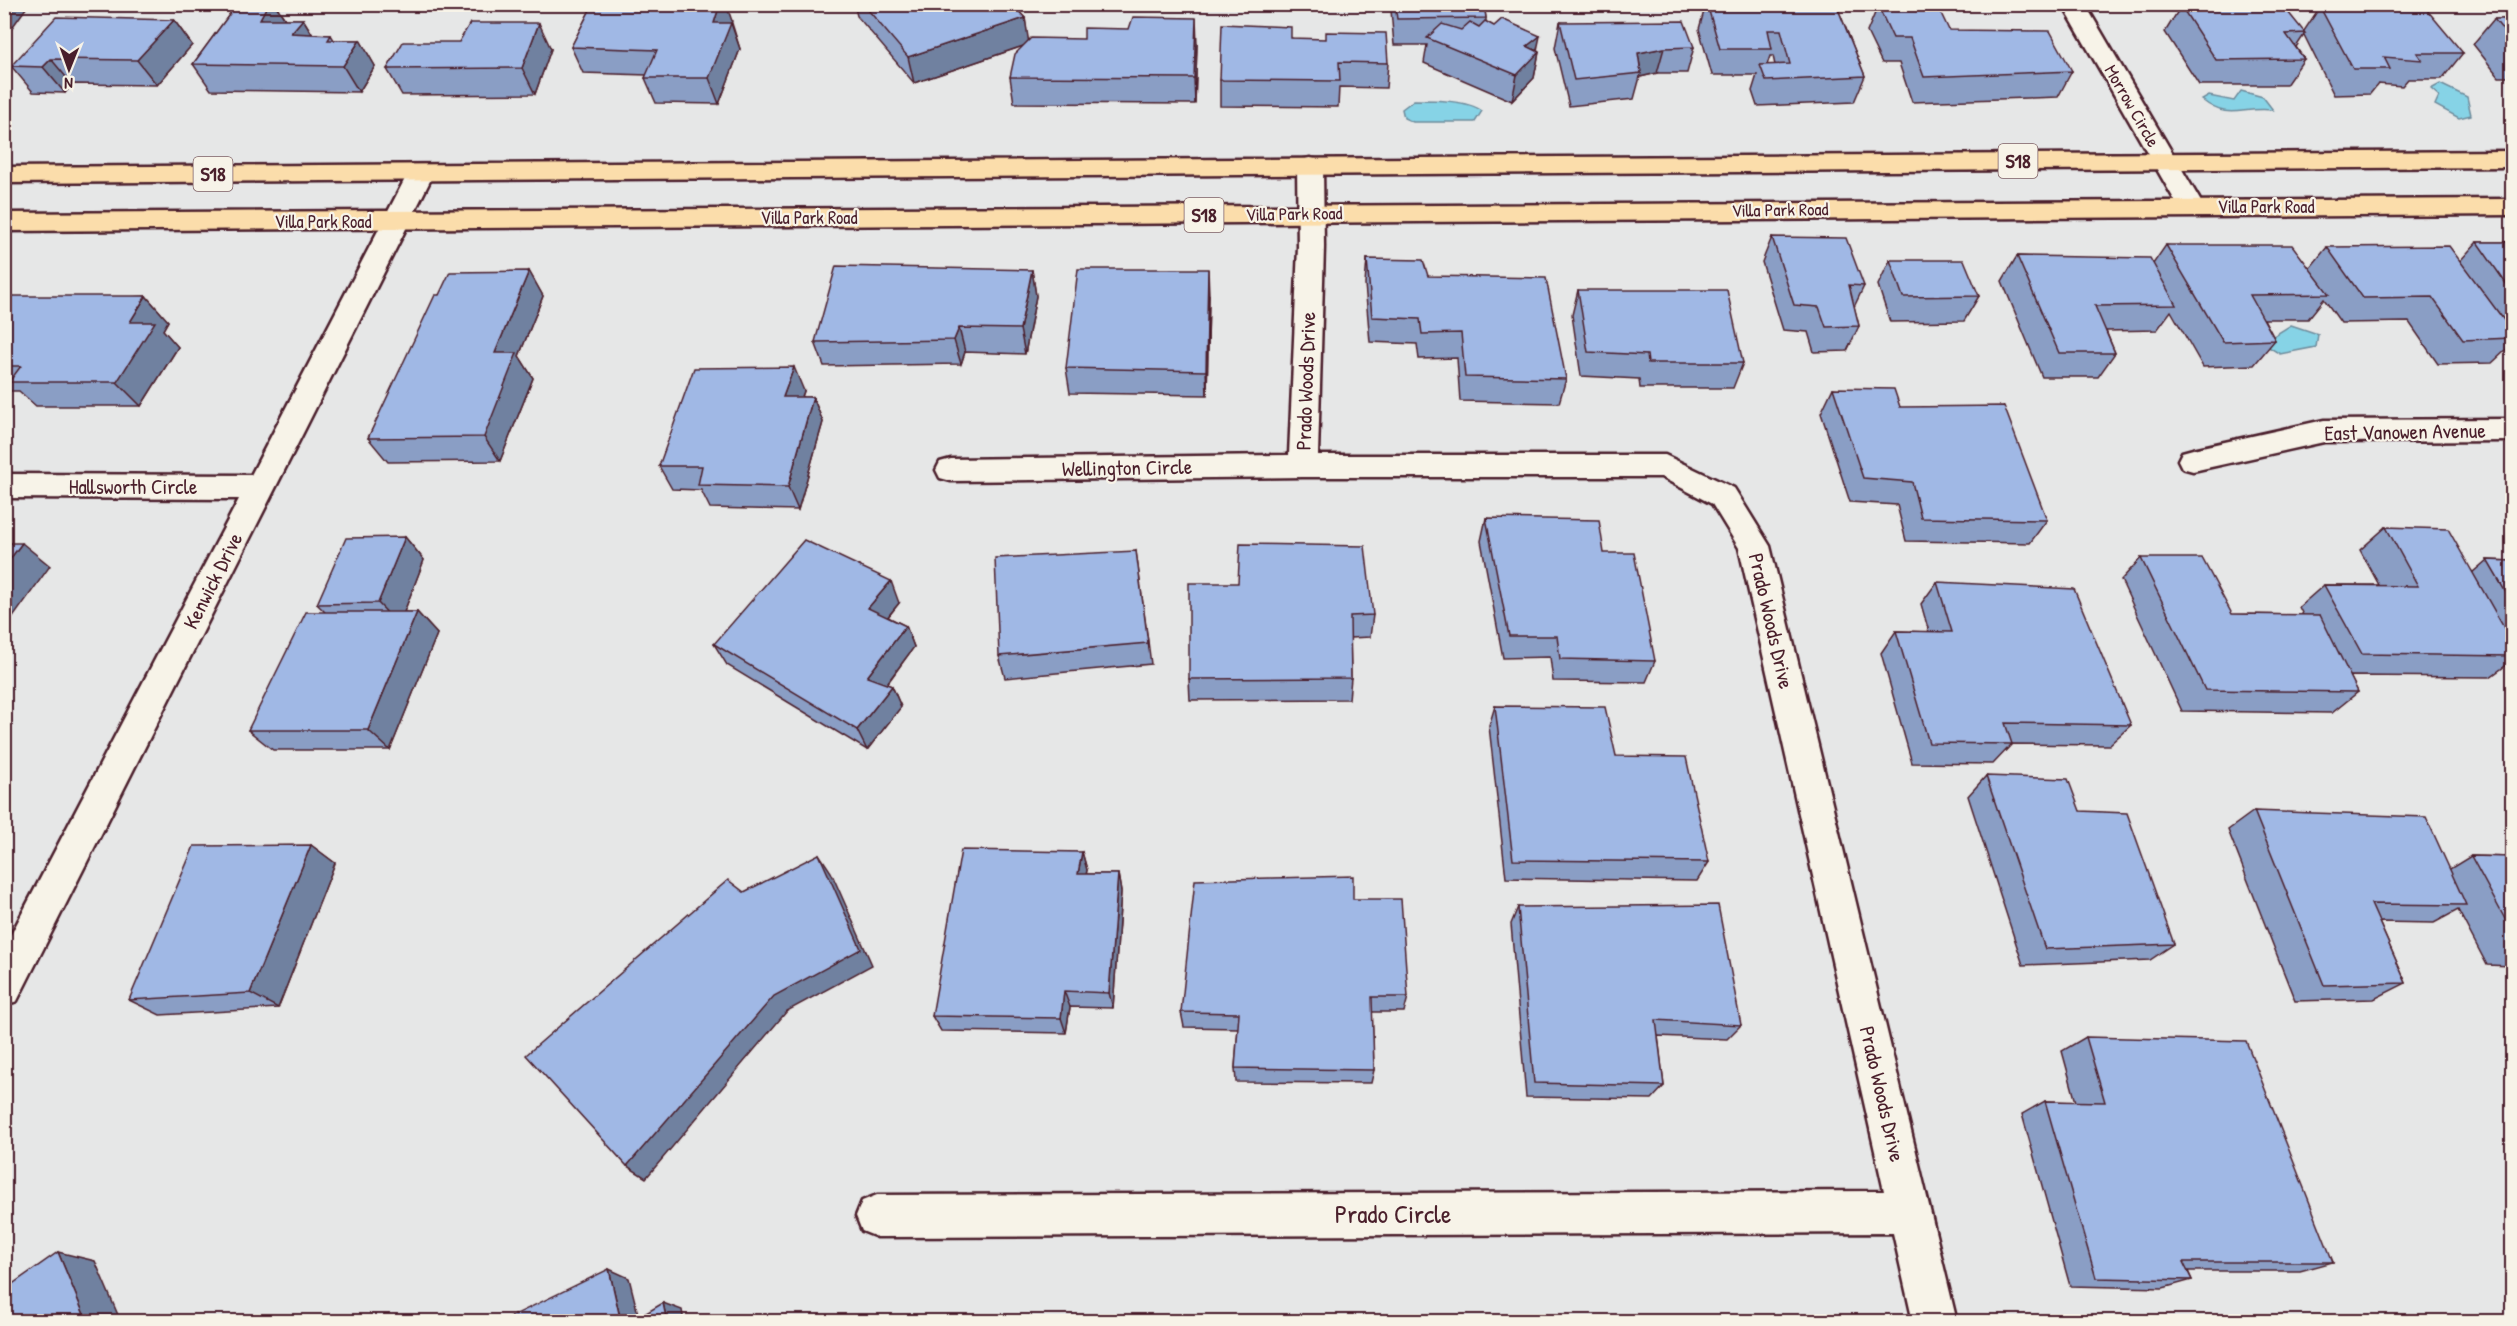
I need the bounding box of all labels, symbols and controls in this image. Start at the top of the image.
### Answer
north arrow [39,39,99,99]
street label: Morrow Circle [2099,60,2166,152]
text: N [64,73,73,95]
road number: S18 [1998,144,2038,178]
road number: S18 [194,157,232,191]
street label: Villa Park Road [2218,194,2314,219]
street label: Villa Park Road [1731,196,1829,223]
road number: S18 [1184,198,1224,232]
street label: Villa Park Road [1245,200,1343,227]
street label: Villa Park Road [761,205,857,230]
street label: Villa Park Road [275,209,371,234]
street label: Prado Woods Drive [1289,311,1322,451]
street label: East Vanowen Avenue [2324,416,2486,447]
street label: Wellington Circle [1062,452,1192,483]
street label: Hallsworth Circle [69,472,197,501]
street label: Kenwick Drive [176,528,249,634]
street label: Prado Woods Drive [1742,550,1801,692]
street label: Prado Woods Drive [1853,1023,1912,1165]
street label: Prado Circle [1335,1196,1451,1231]

